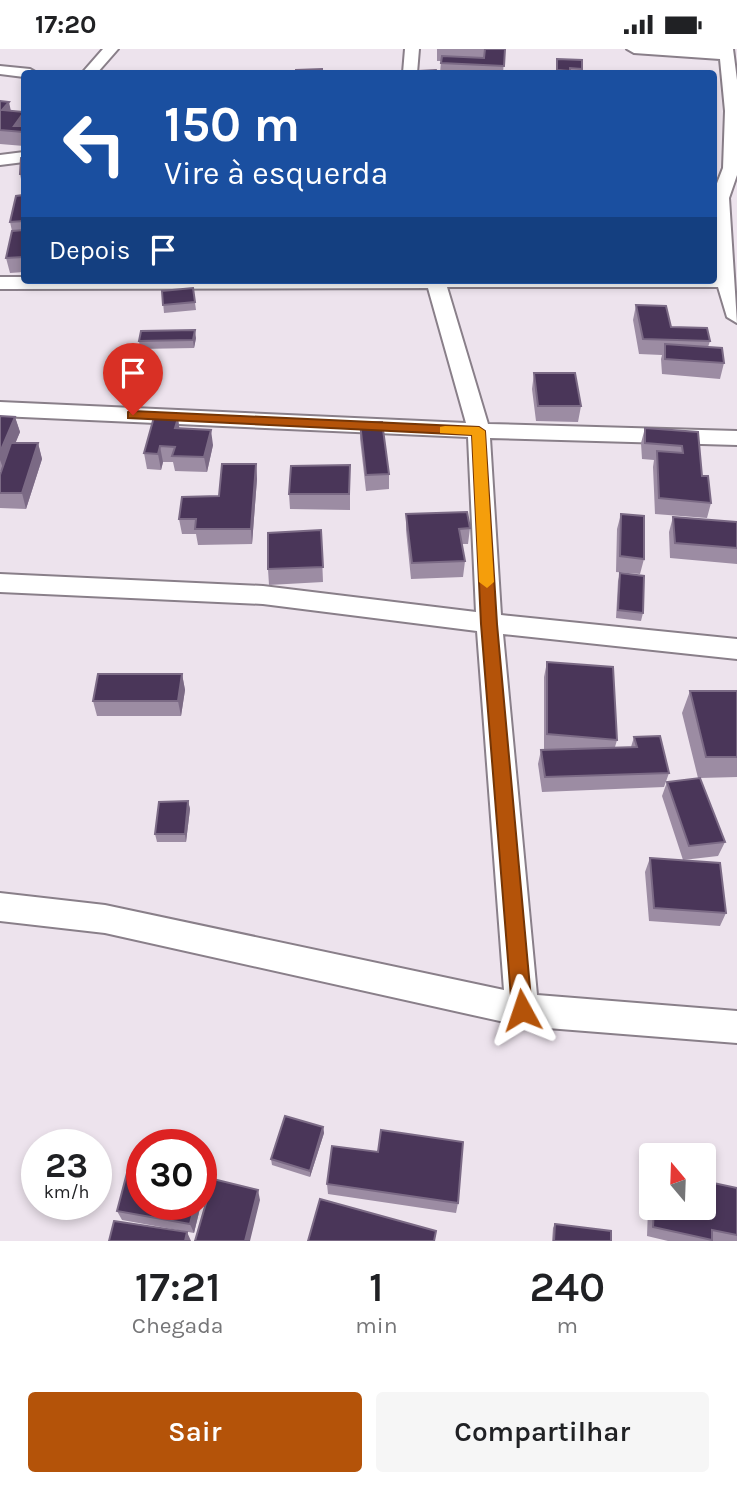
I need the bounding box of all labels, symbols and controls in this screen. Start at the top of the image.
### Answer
text: 17:20 [35,9,96,40]
text: 150 m [164,96,300,153]
icon: left [49,98,140,189]
text: Vire à esquerda [164,155,388,192]
icon: arrive [144,231,182,269]
text: Depois [49,235,130,266]
pin [103,343,163,415]
icon: arrive [114,354,152,392]
position arrow [485,973,559,1047]
speed limit sign: 30 [126,1129,217,1220]
north arrow [639,1143,716,1220]
map controls [639,1143,716,1220]
text: 23 [45,1145,88,1186]
text: km/h [44,1181,89,1203]
text: 17:21 [135,1262,221,1312]
text: 1 [369,1262,384,1312]
text: 240 [529,1262,605,1312]
text: Chegada [132,1312,224,1339]
text: min [355,1312,398,1339]
text: m [557,1312,578,1339]
button: Sair [28,1392,362,1472]
button: Compartilhar [376,1392,709,1472]

